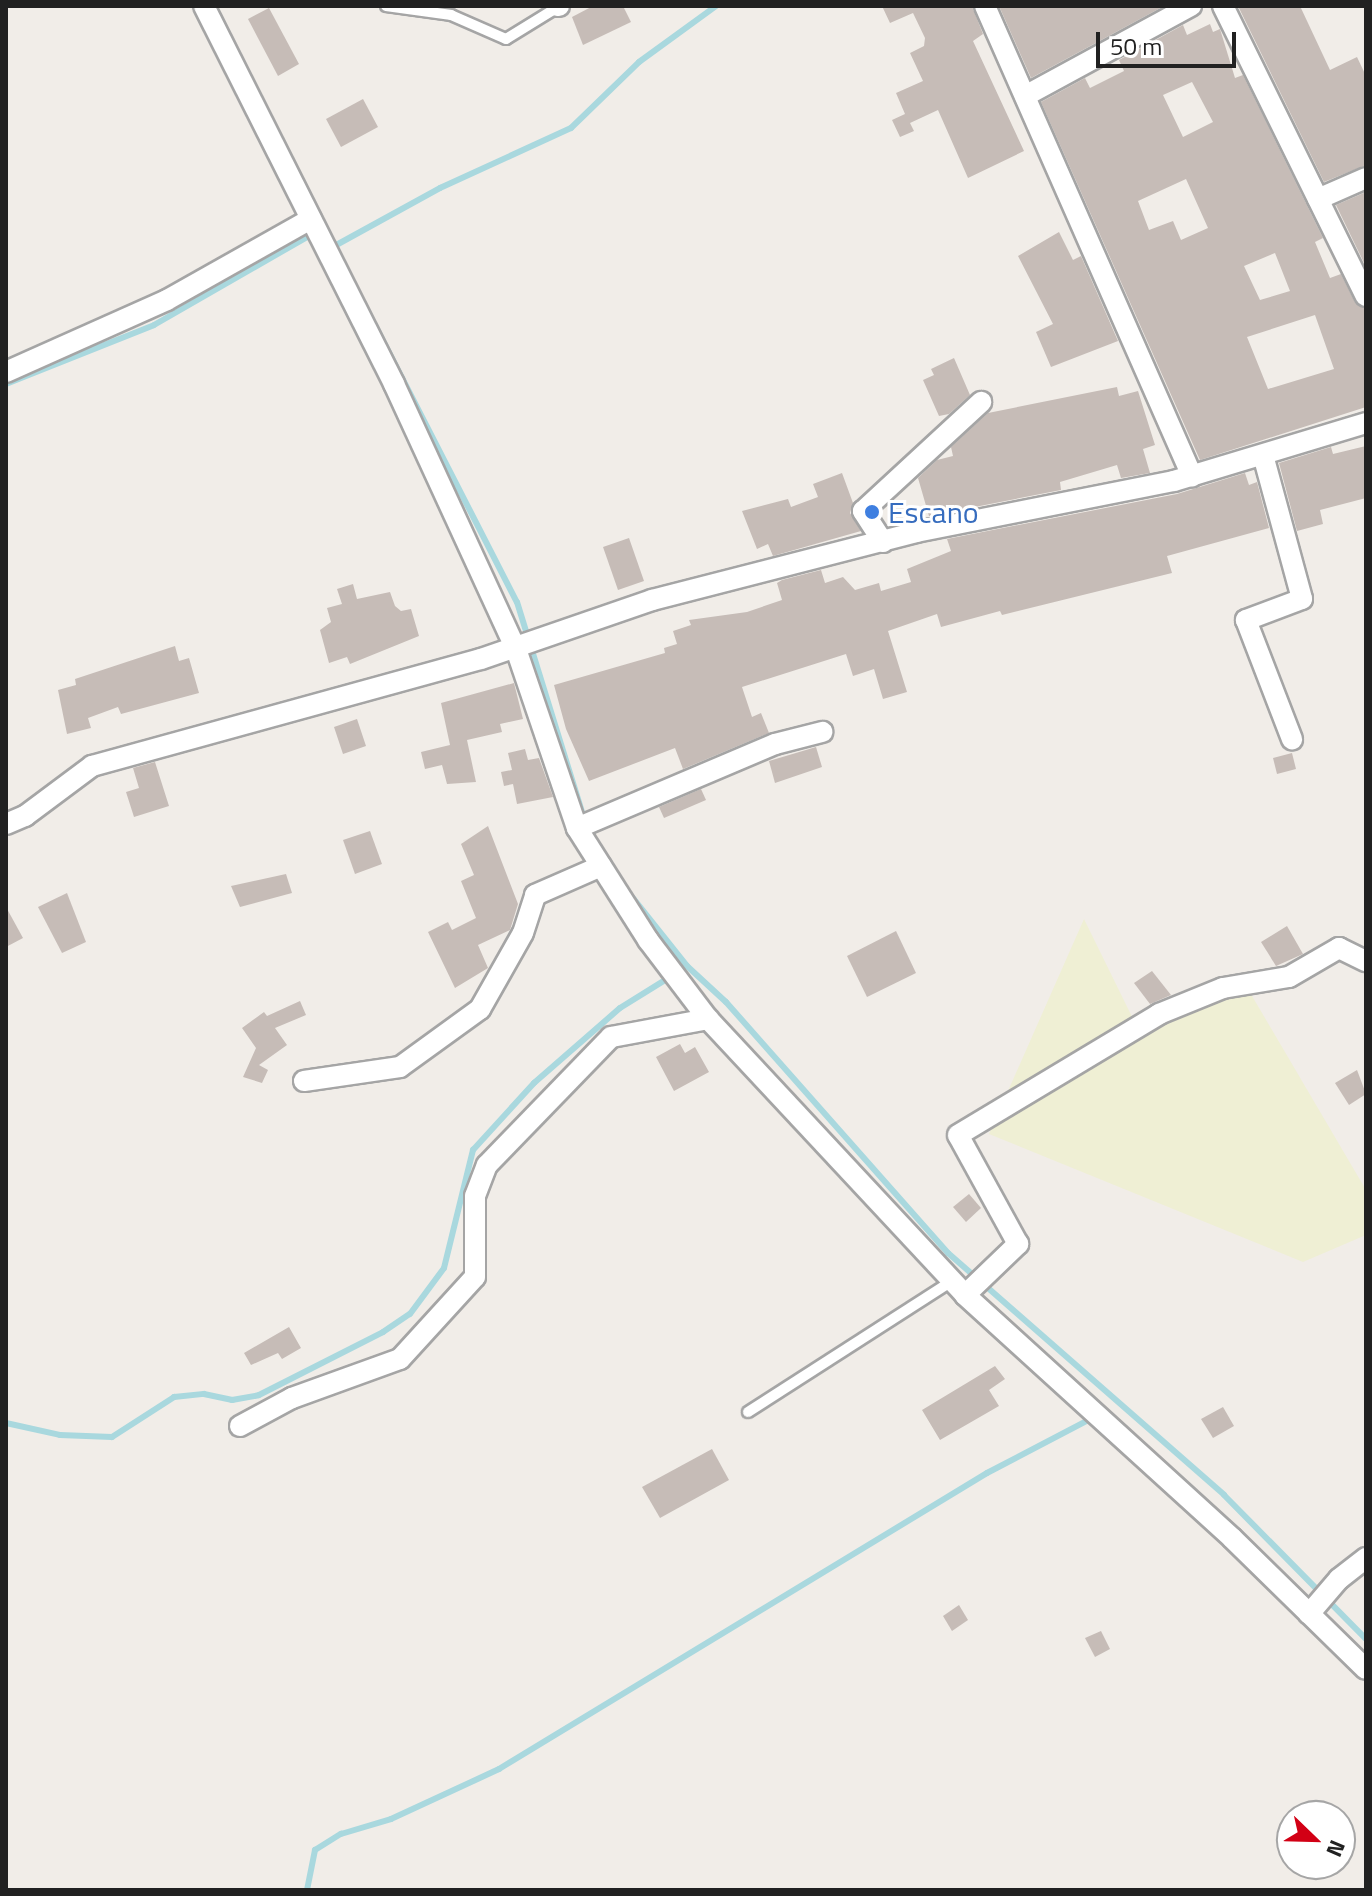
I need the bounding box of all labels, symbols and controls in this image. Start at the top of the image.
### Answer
scale bar [1100,16,1240,66]
text: 50 m [1110,28,1162,64]
place label: Escano [888,494,979,530]
marker: Escano [863,503,881,521]
north arrow [1276,1800,1356,1880]
text: N [1318,1835,1355,1862]

